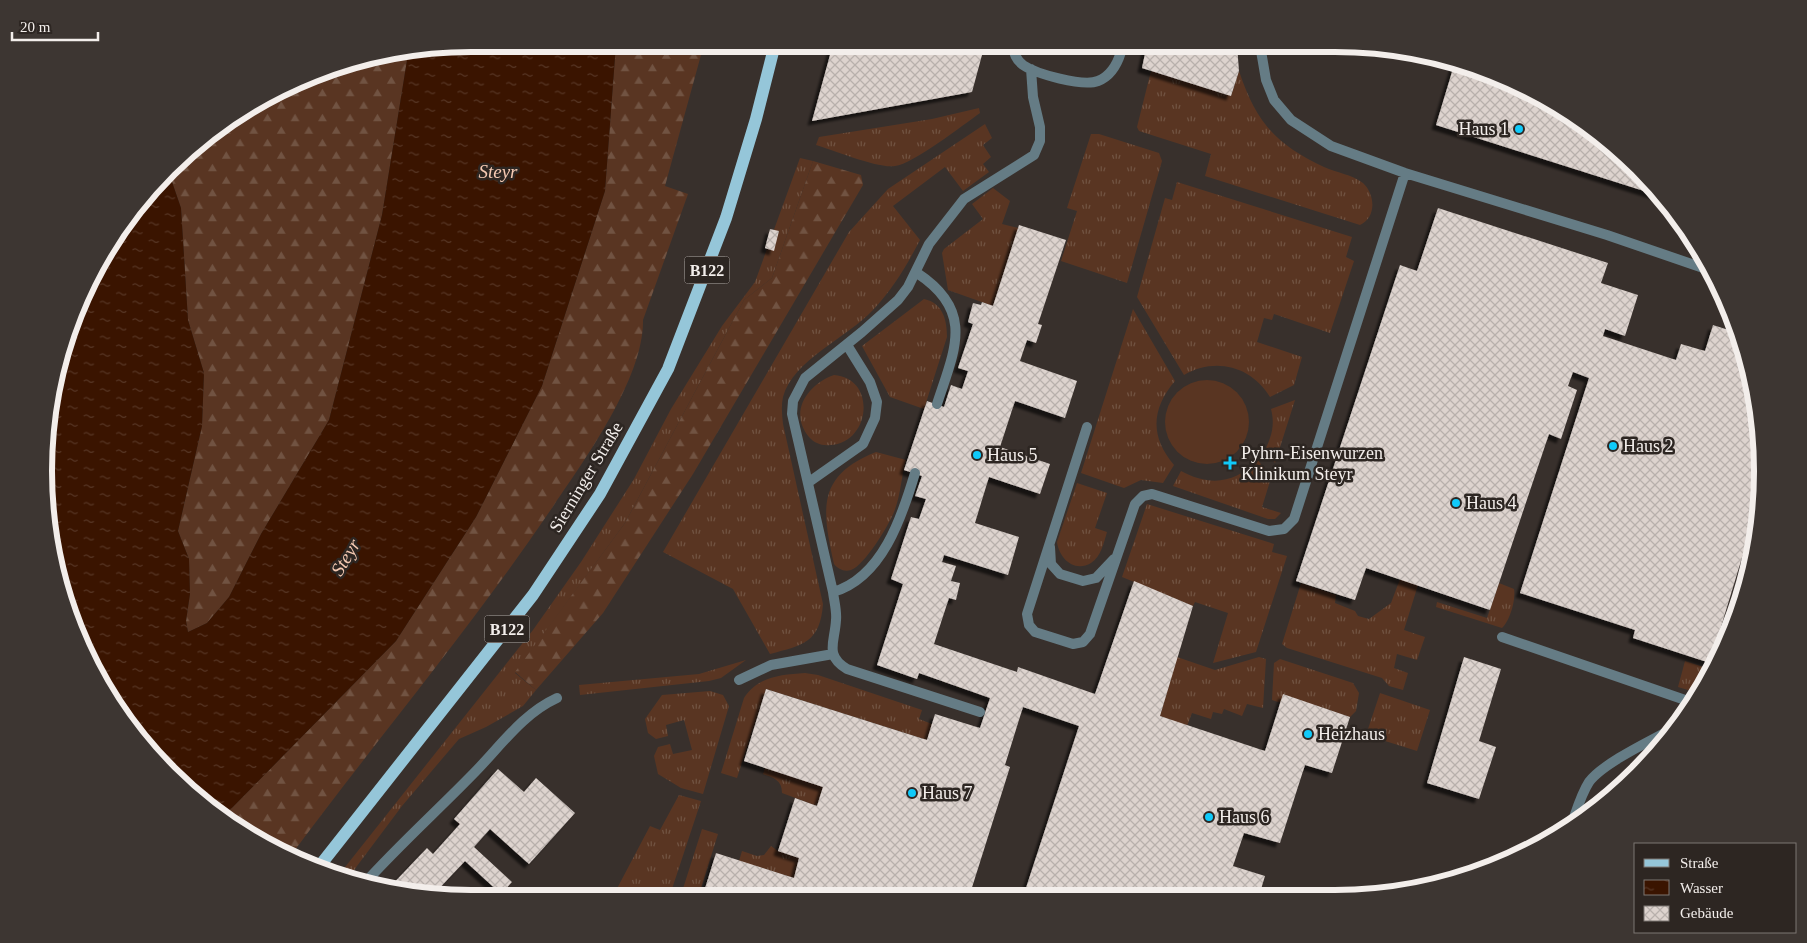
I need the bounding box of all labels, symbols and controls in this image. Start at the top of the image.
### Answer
scale bar [12,10,99,42]
text: 20 m [20,19,51,35]
place label: Haus 1 [1459,119,1509,139]
marker: Haus 1 [1513,123,1525,135]
water label: Steyr [478,161,518,182]
road number: B122 [684,256,730,284]
street label: Sierninger Straße [545,418,627,536]
place label: Haus 2 [1623,436,1674,456]
marker: Haus 2 [1607,440,1619,452]
place label: Pyhrn-Eisenwurzen Klinikum Steyr [1241,443,1383,484]
place label: Haus 5 [987,445,1038,465]
marker: Haus 5 [971,449,983,461]
marker: Pyhrn-Eisenwurzen Klinikum Steyr [1223,456,1237,470]
place label: Haus 4 [1466,493,1517,513]
marker: Haus 4 [1450,497,1462,509]
water label: Steyr [326,535,365,579]
road number: B122 [484,616,530,642]
place label: Heizhaus [1318,724,1385,744]
marker: Heizhaus [1302,728,1314,740]
place label: Haus 7 [922,783,973,803]
marker: Haus 7 [906,787,918,799]
place label: Haus 6 [1219,807,1270,827]
marker: Haus 6 [1203,811,1215,823]
legend [1634,843,1797,933]
text: Straße [1680,855,1719,871]
text: Wasser [1680,880,1723,896]
text: Gebäude [1680,905,1734,921]

